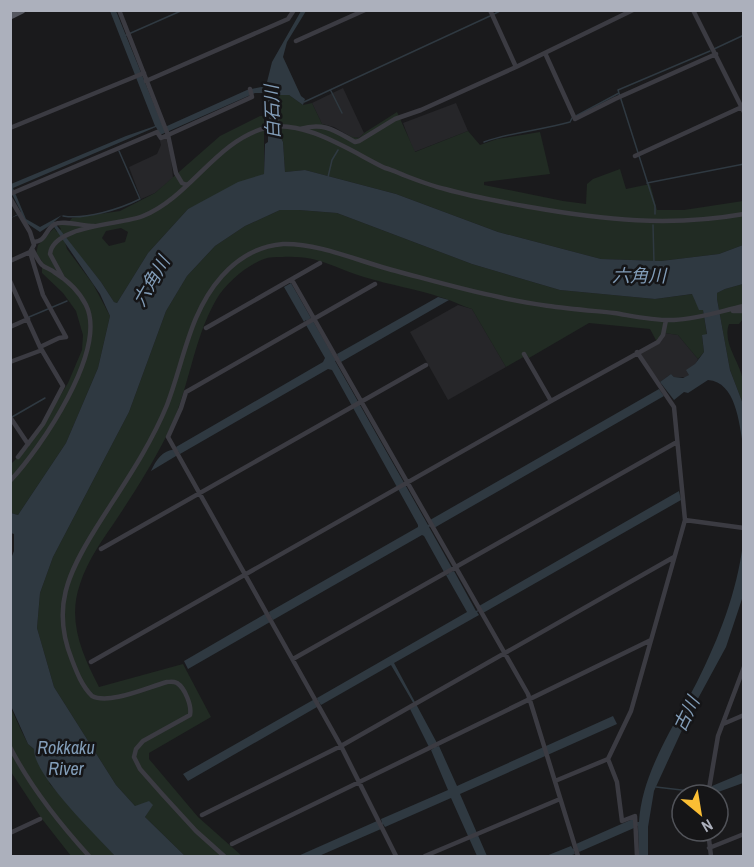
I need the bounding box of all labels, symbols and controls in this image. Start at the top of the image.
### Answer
water label: 白石川 [258,83,285,139]
water label: 六角川 [127,250,176,311]
water label: 六角川 [612,263,668,288]
water label: 古川 [667,691,706,736]
water label: Rokkaku River [37,735,95,781]
north arrow [670,783,730,843]
text: N [698,814,717,838]

